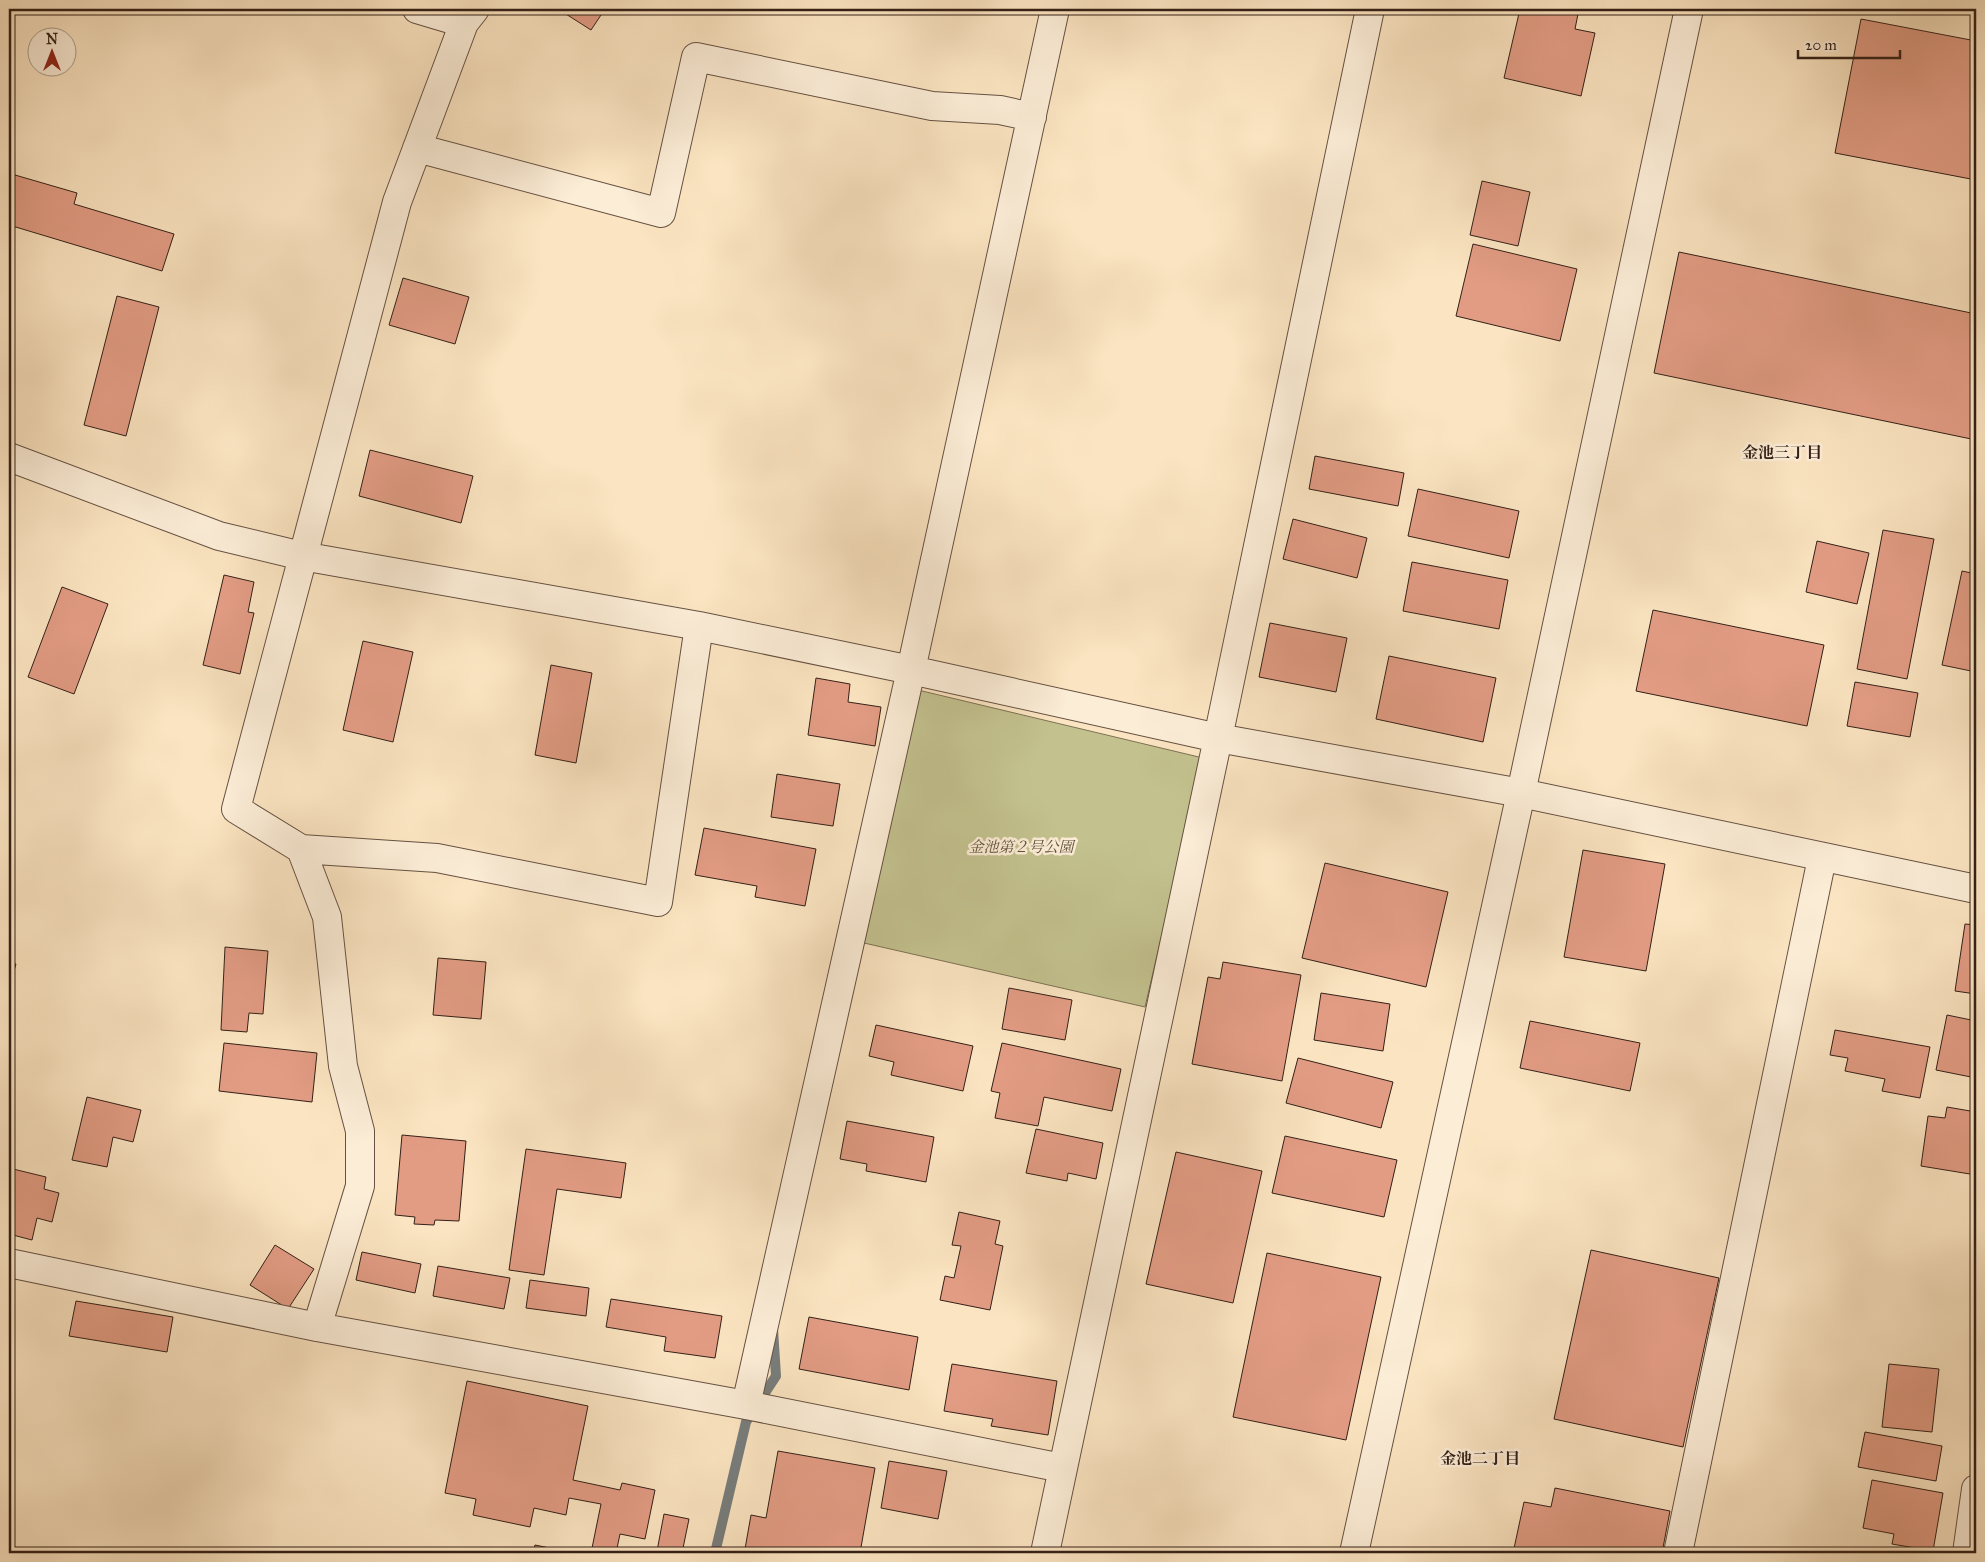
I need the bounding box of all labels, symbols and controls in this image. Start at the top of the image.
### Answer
north arrow [28,28,78,78]
scale bar [1798,28,1900,60]
text: N [46,31,58,48]
text: 20 m [1805,36,1837,54]
district label: 金池三丁目 [1742,443,1822,462]
park label: 金池第２号公園 [968,838,1076,856]
district label: 金池二丁目 [1440,1449,1520,1468]

